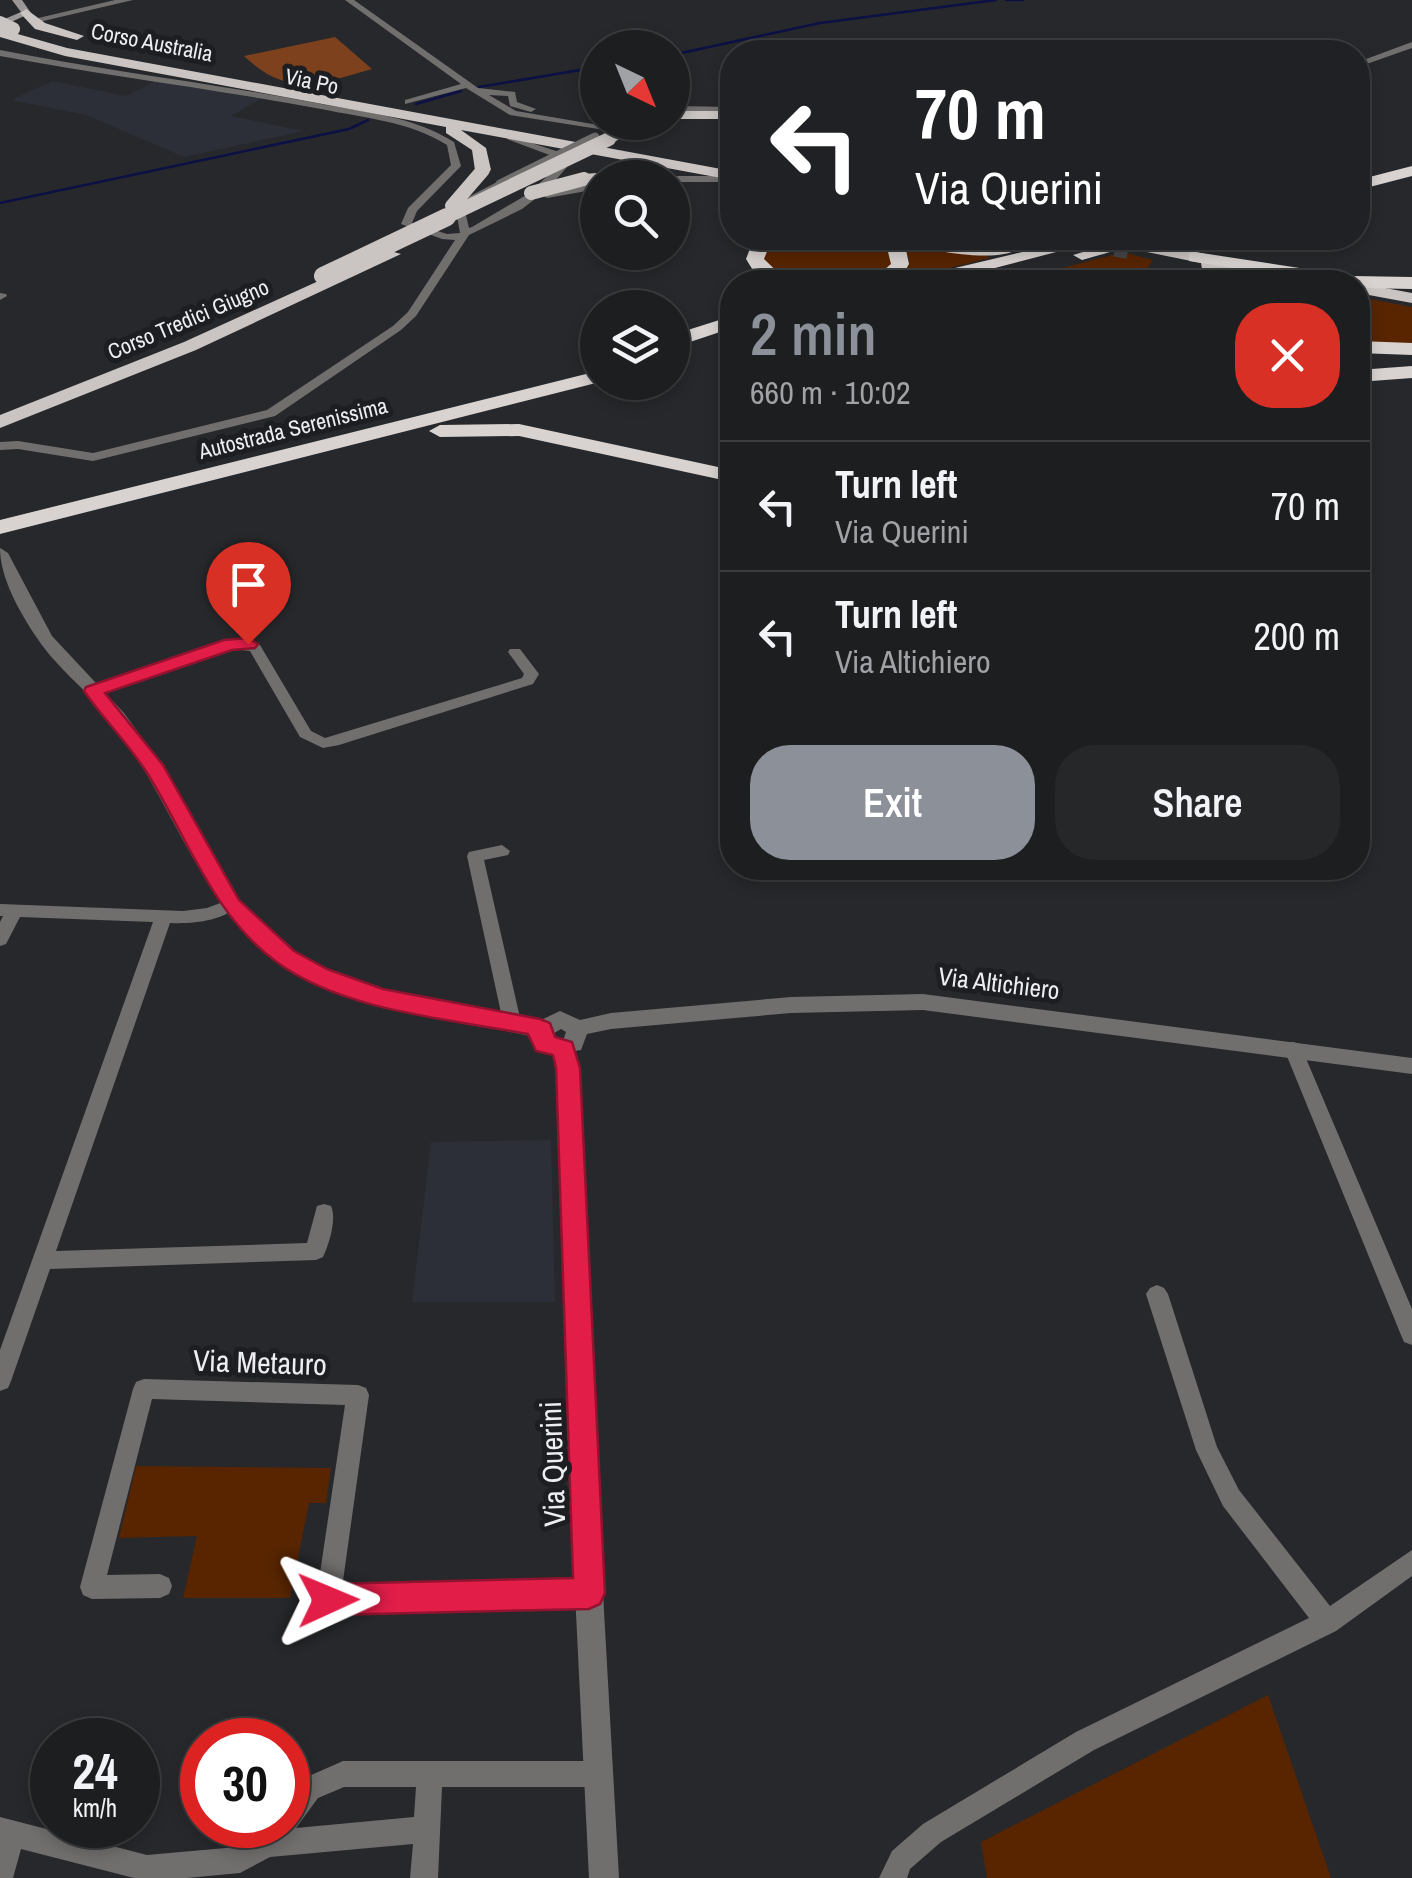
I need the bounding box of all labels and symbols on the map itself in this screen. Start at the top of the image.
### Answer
street label: Corso Australia [89,16,215,68]
north arrow [580,30,690,140]
street label: Via Po [283,61,341,101]
street label: Corso Tredici Giugno [103,271,273,367]
street label: Autostrada Serenissima [195,390,391,466]
pin [206,542,291,645]
street label: Via Altichiero [937,959,1061,1007]
street label: Via Metauro [193,1340,327,1384]
street label: Via Querini [530,1401,574,1527]
position arrow [276,1548,380,1652]
speed limit sign: 30 [180,1718,310,1848]

